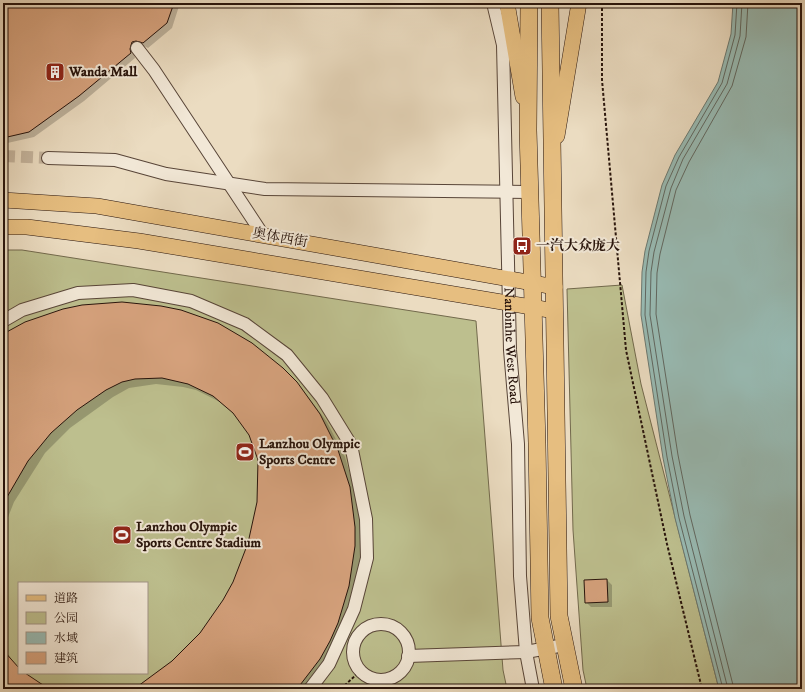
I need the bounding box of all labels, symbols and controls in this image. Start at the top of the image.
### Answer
building icon: Wanda Mall [44,61,66,83]
place label: Wanda Mall [68,63,138,81]
street label: 奥体西街 [251,224,309,252]
bus stop icon: 一汽大众庞大 [511,235,533,257]
place label: 一汽大众庞大 [536,237,620,255]
street label: Nanbinhe West Road [500,287,524,405]
place label: Lanzhou Olympic Sports Centre [259,435,360,469]
sports icon: Lanzhou Olympic Sports Centre [234,441,256,463]
place label: Lanzhou Olympic Sports Centre Stadium [136,518,261,552]
sports icon: Lanzhou Olympic Sports Centre Stadium [111,524,133,546]
legend [18,582,148,674]
text: 道路 [54,591,78,606]
text: 公园 [54,611,78,626]
text: 水域 [54,631,78,646]
text: 建筑 [54,651,78,666]

